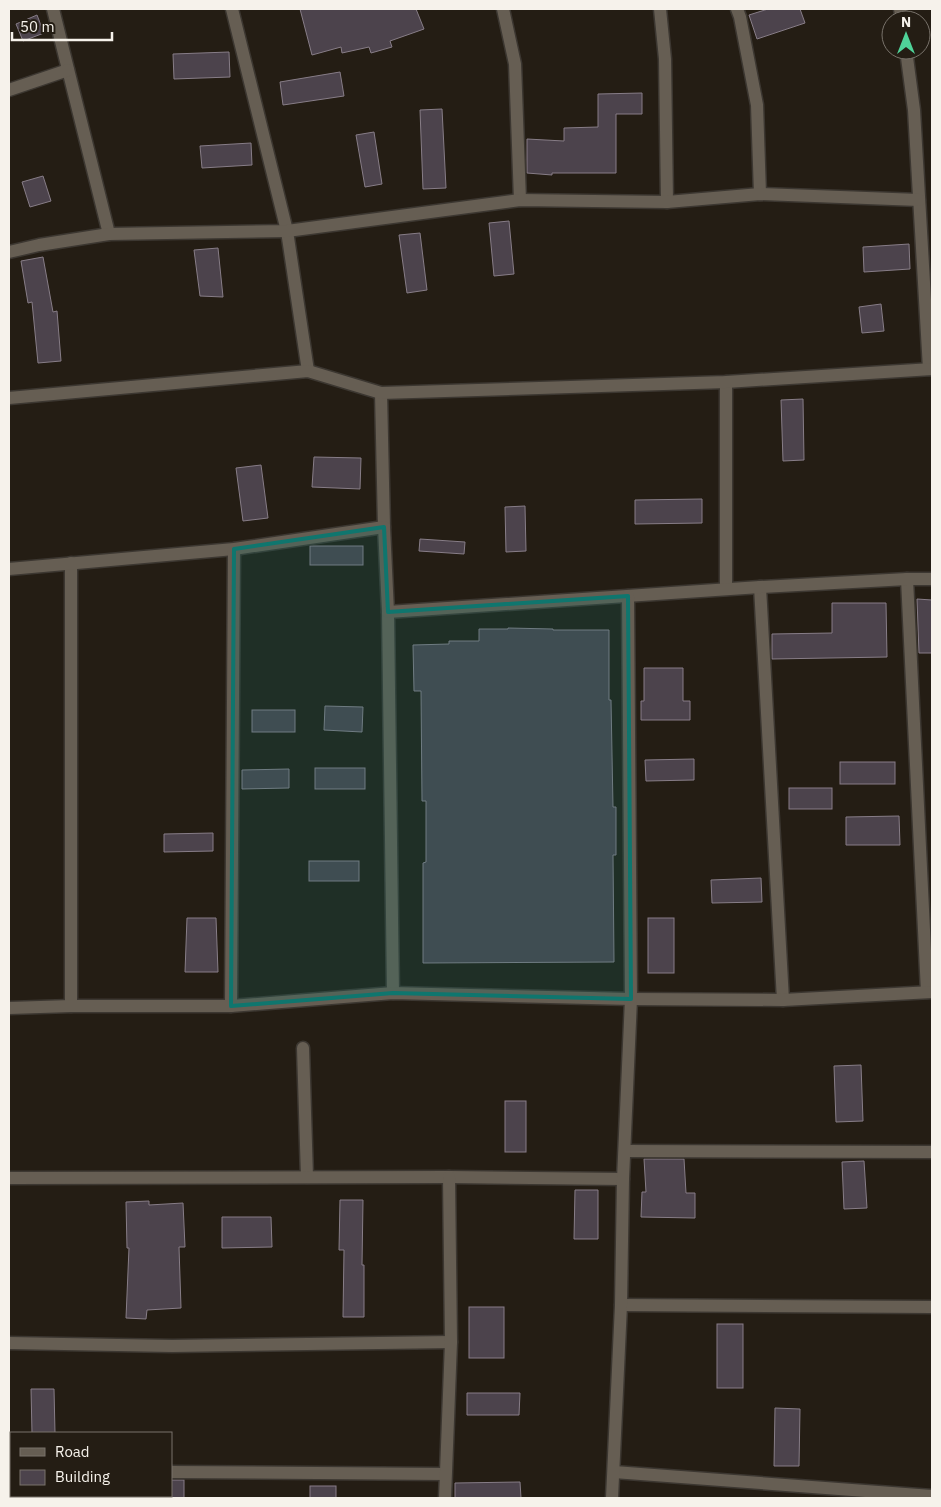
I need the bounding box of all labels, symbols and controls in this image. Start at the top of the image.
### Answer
scale bar [12,10,112,42]
north arrow [881,10,931,60]
text: N [901,13,911,31]
text: 50 m [20,17,55,36]
legend [10,1432,172,1497]
text: Road [55,1442,90,1461]
text: Building [55,1467,110,1486]

